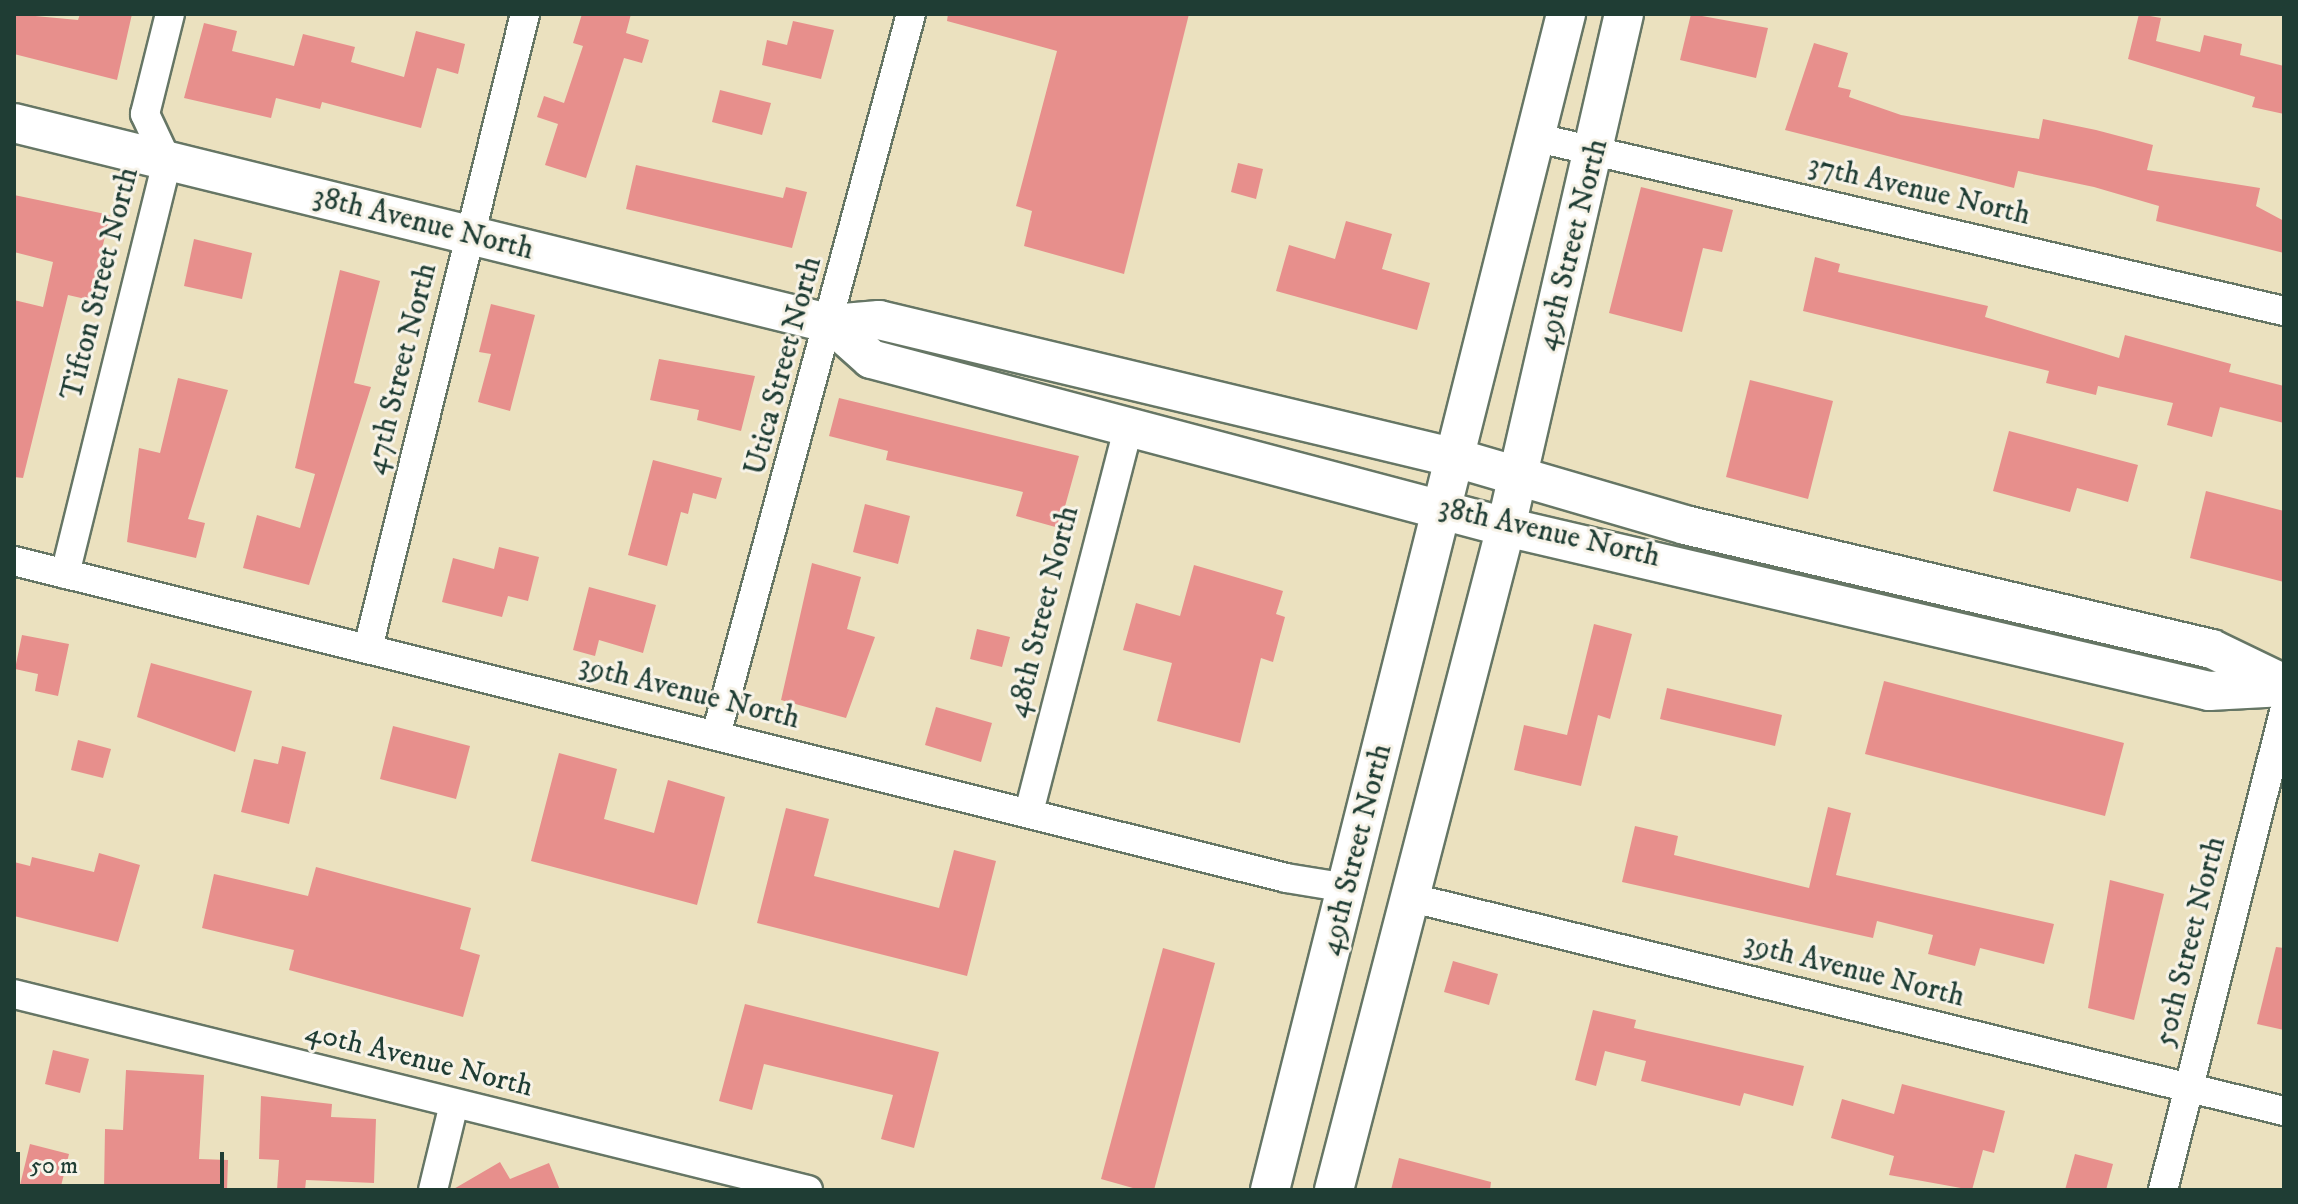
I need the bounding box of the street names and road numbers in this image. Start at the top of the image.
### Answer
street label: 49th Street North [1529,136,1617,354]
street label: 37th Avenue North [1805,148,2033,234]
street label: Tifton Street North [55,164,147,404]
street label: 38th Avenue North [309,179,537,269]
street label: Utica Street North [738,253,830,479]
street label: 47th Street North [358,260,446,478]
street label: 38th Avenue North [1435,490,1663,576]
street label: 48th Street North [1000,503,1088,721]
street label: 39th Avenue North [575,648,803,738]
street label: 49th Street North [1313,741,1401,959]
street label: 50th Street North [2148,833,2234,1051]
street label: 39th Avenue North [1740,926,1968,1016]
street label: 40th Avenue North [302,1014,536,1106]

